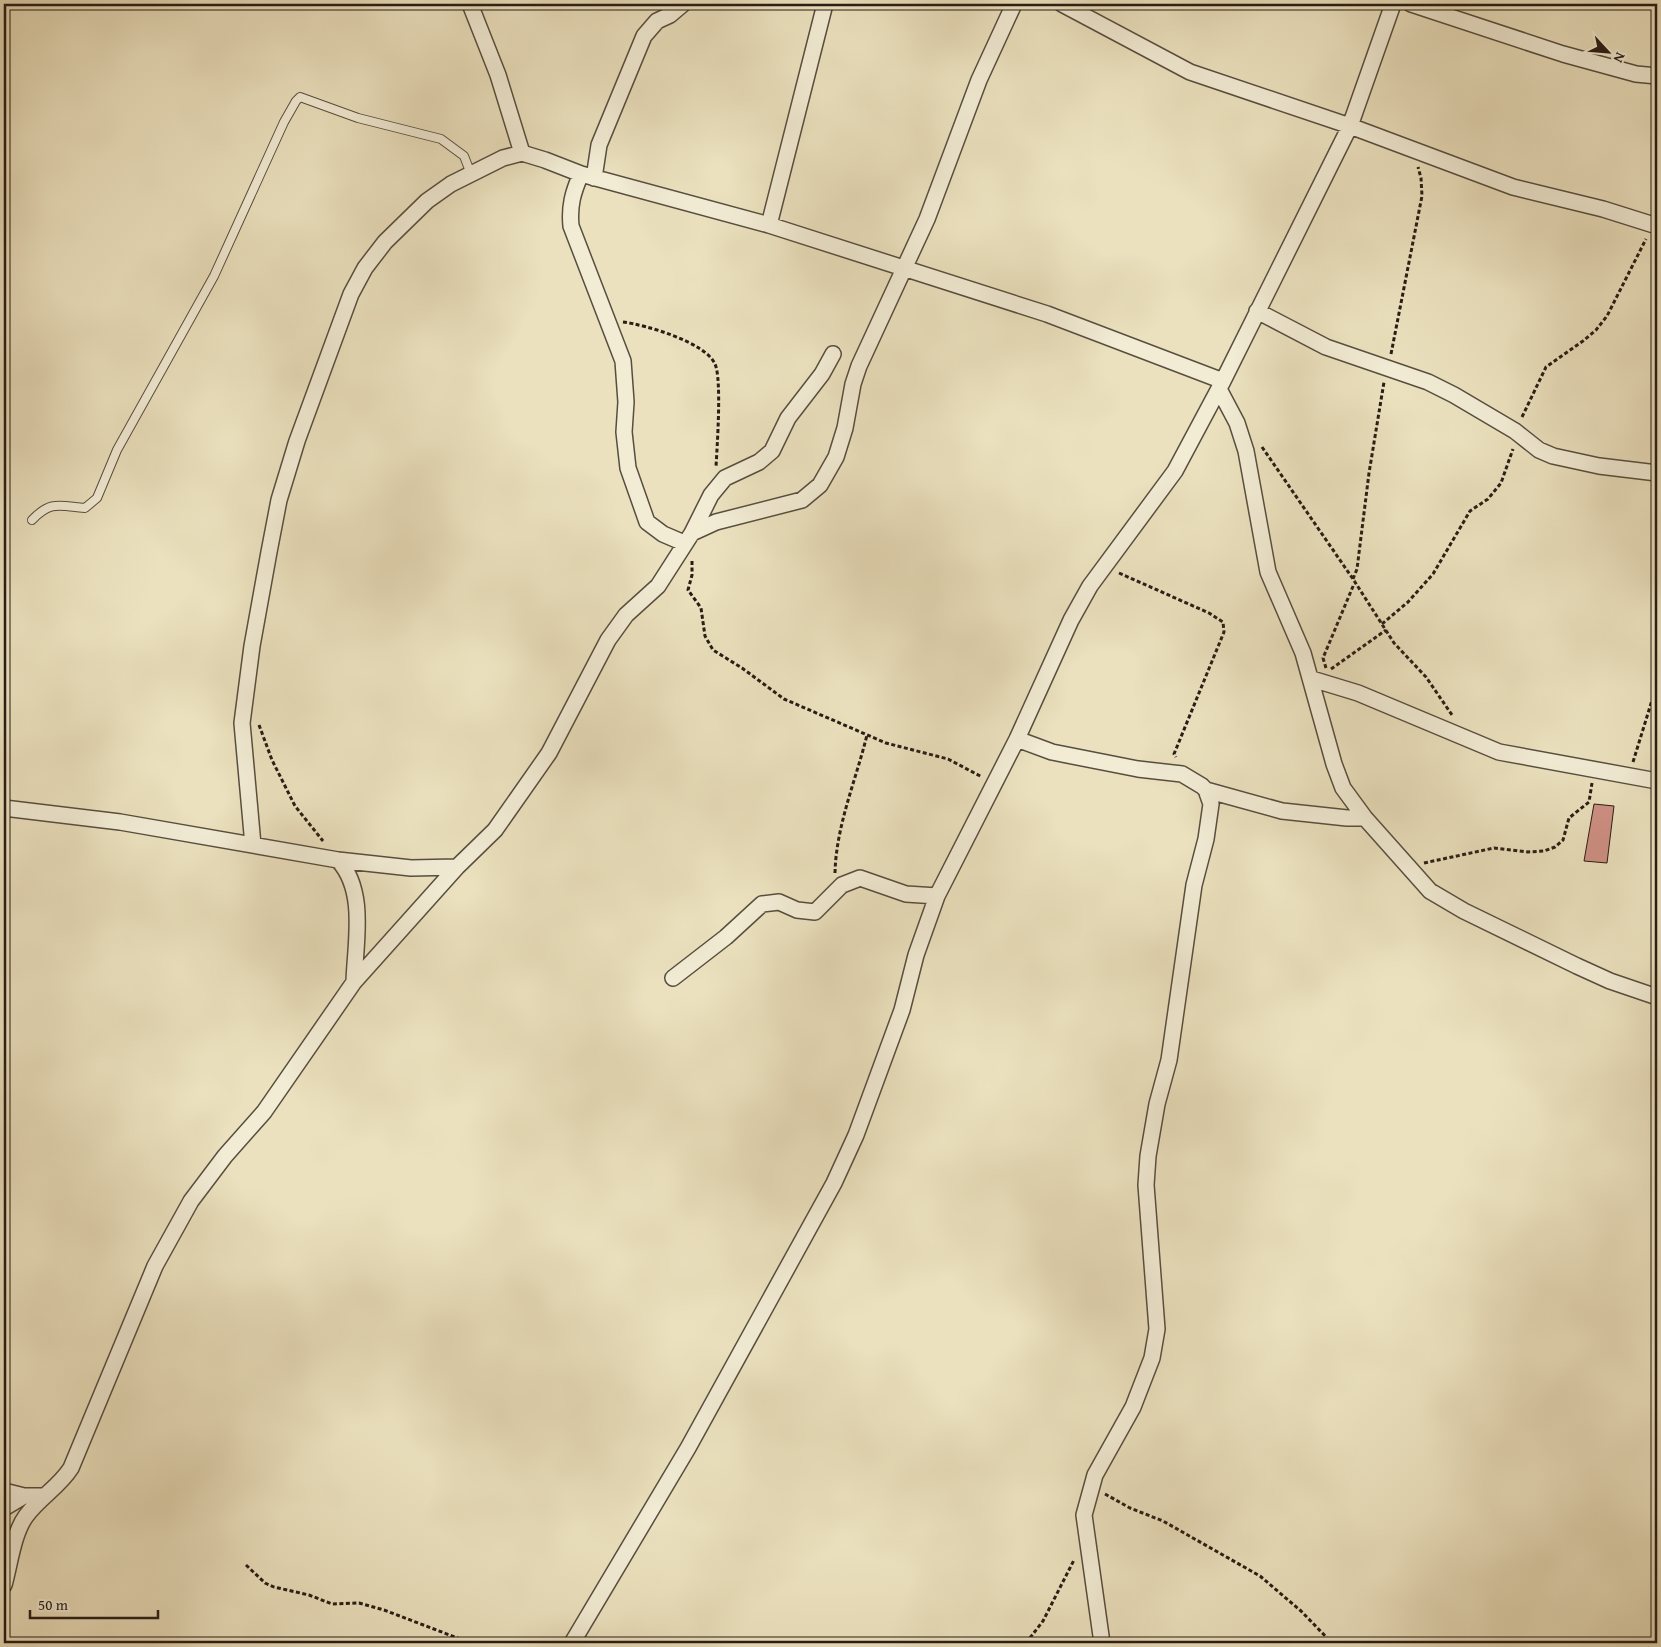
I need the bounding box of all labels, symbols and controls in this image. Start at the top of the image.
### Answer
north arrow [1584,28,1634,78]
text: N [1608,49,1631,67]
scale bar [30,1587,158,1619]
text: 50 m [38,1594,69,1615]

